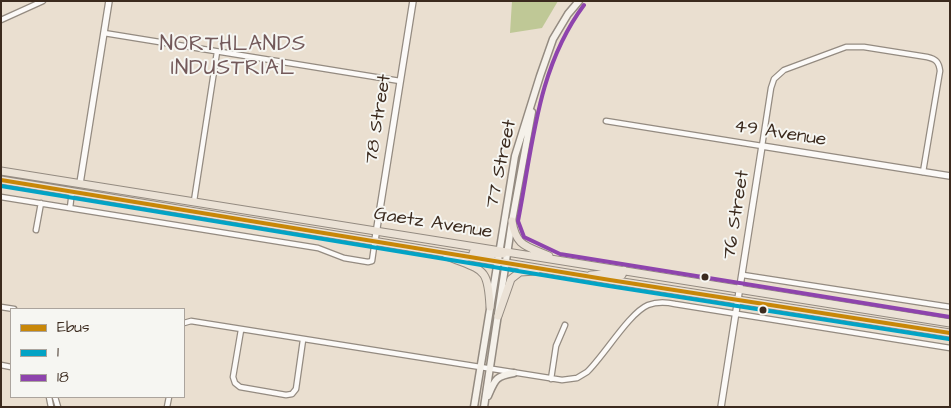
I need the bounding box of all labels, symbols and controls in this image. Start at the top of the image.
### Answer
district label: NORTHLANDS INDUSTRIAL [159,33,307,83]
street label: 78 Street [361,73,397,165]
street label: 49 Avenue [732,115,828,153]
street label: 77 Street [482,118,522,210]
street label: 76 Street [719,169,755,261]
street label: Gaetz Avenue [372,203,494,245]
unlabelled marker [700,272,710,282]
unlabelled marker [758,305,768,315]
legend [10,308,185,398]
text: Ebus [57,317,89,338]
text: 1 [57,342,59,363]
text: 18 [57,367,69,388]

